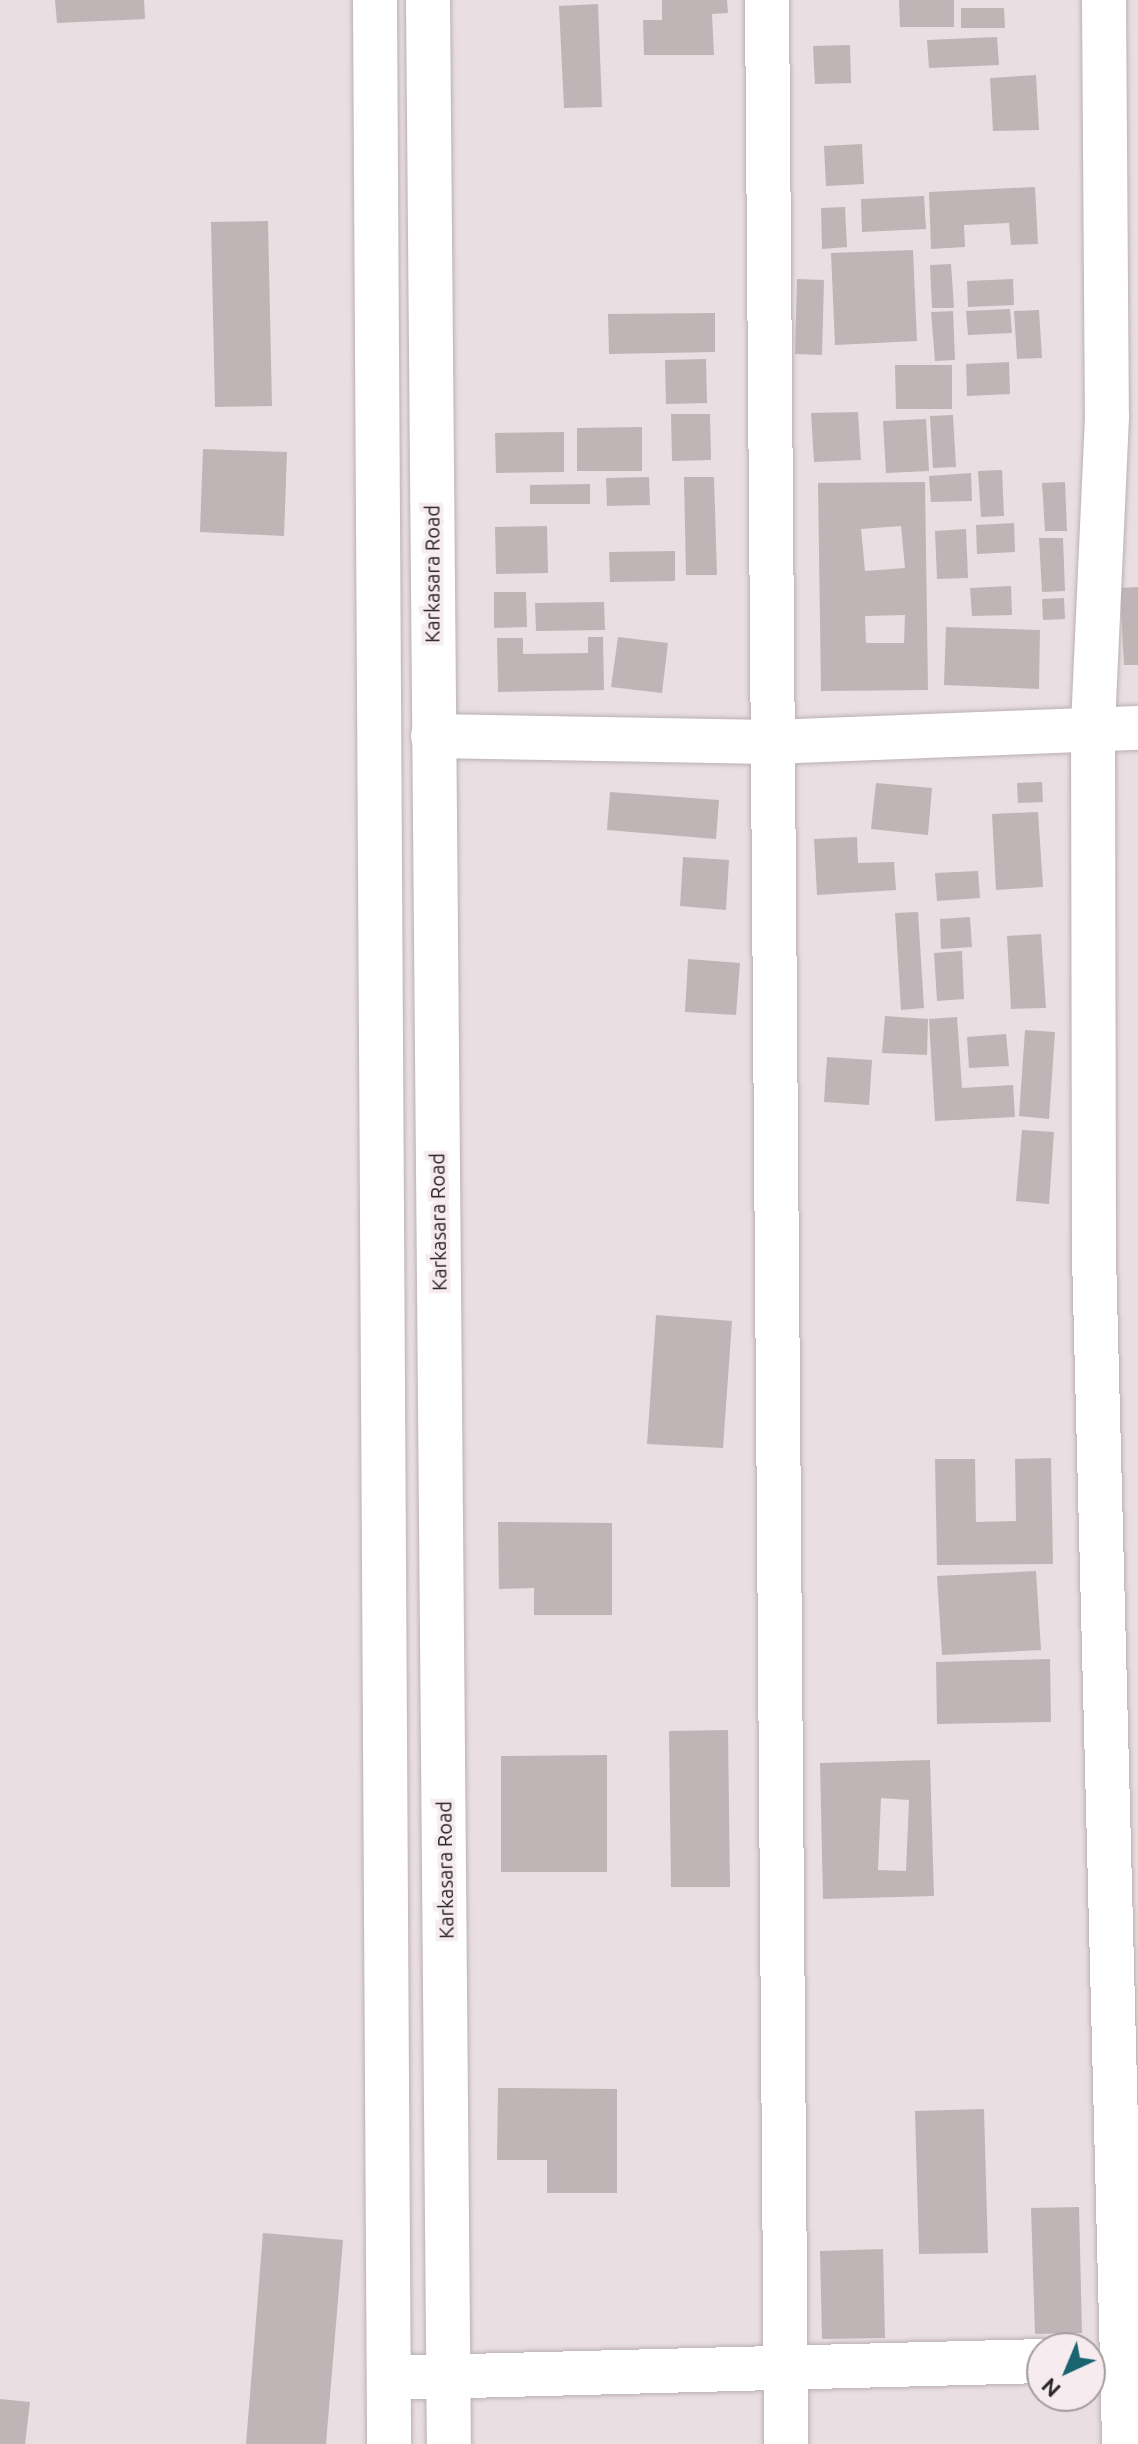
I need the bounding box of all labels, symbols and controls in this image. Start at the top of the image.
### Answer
street label: Karkasara Road [420,505,444,643]
street label: Karkasara Road [425,1153,451,1291]
street label: Karkasara Road [432,1801,458,1939]
north arrow [1026,2332,1106,2412]
text: N [1036,2373,1065,2403]

